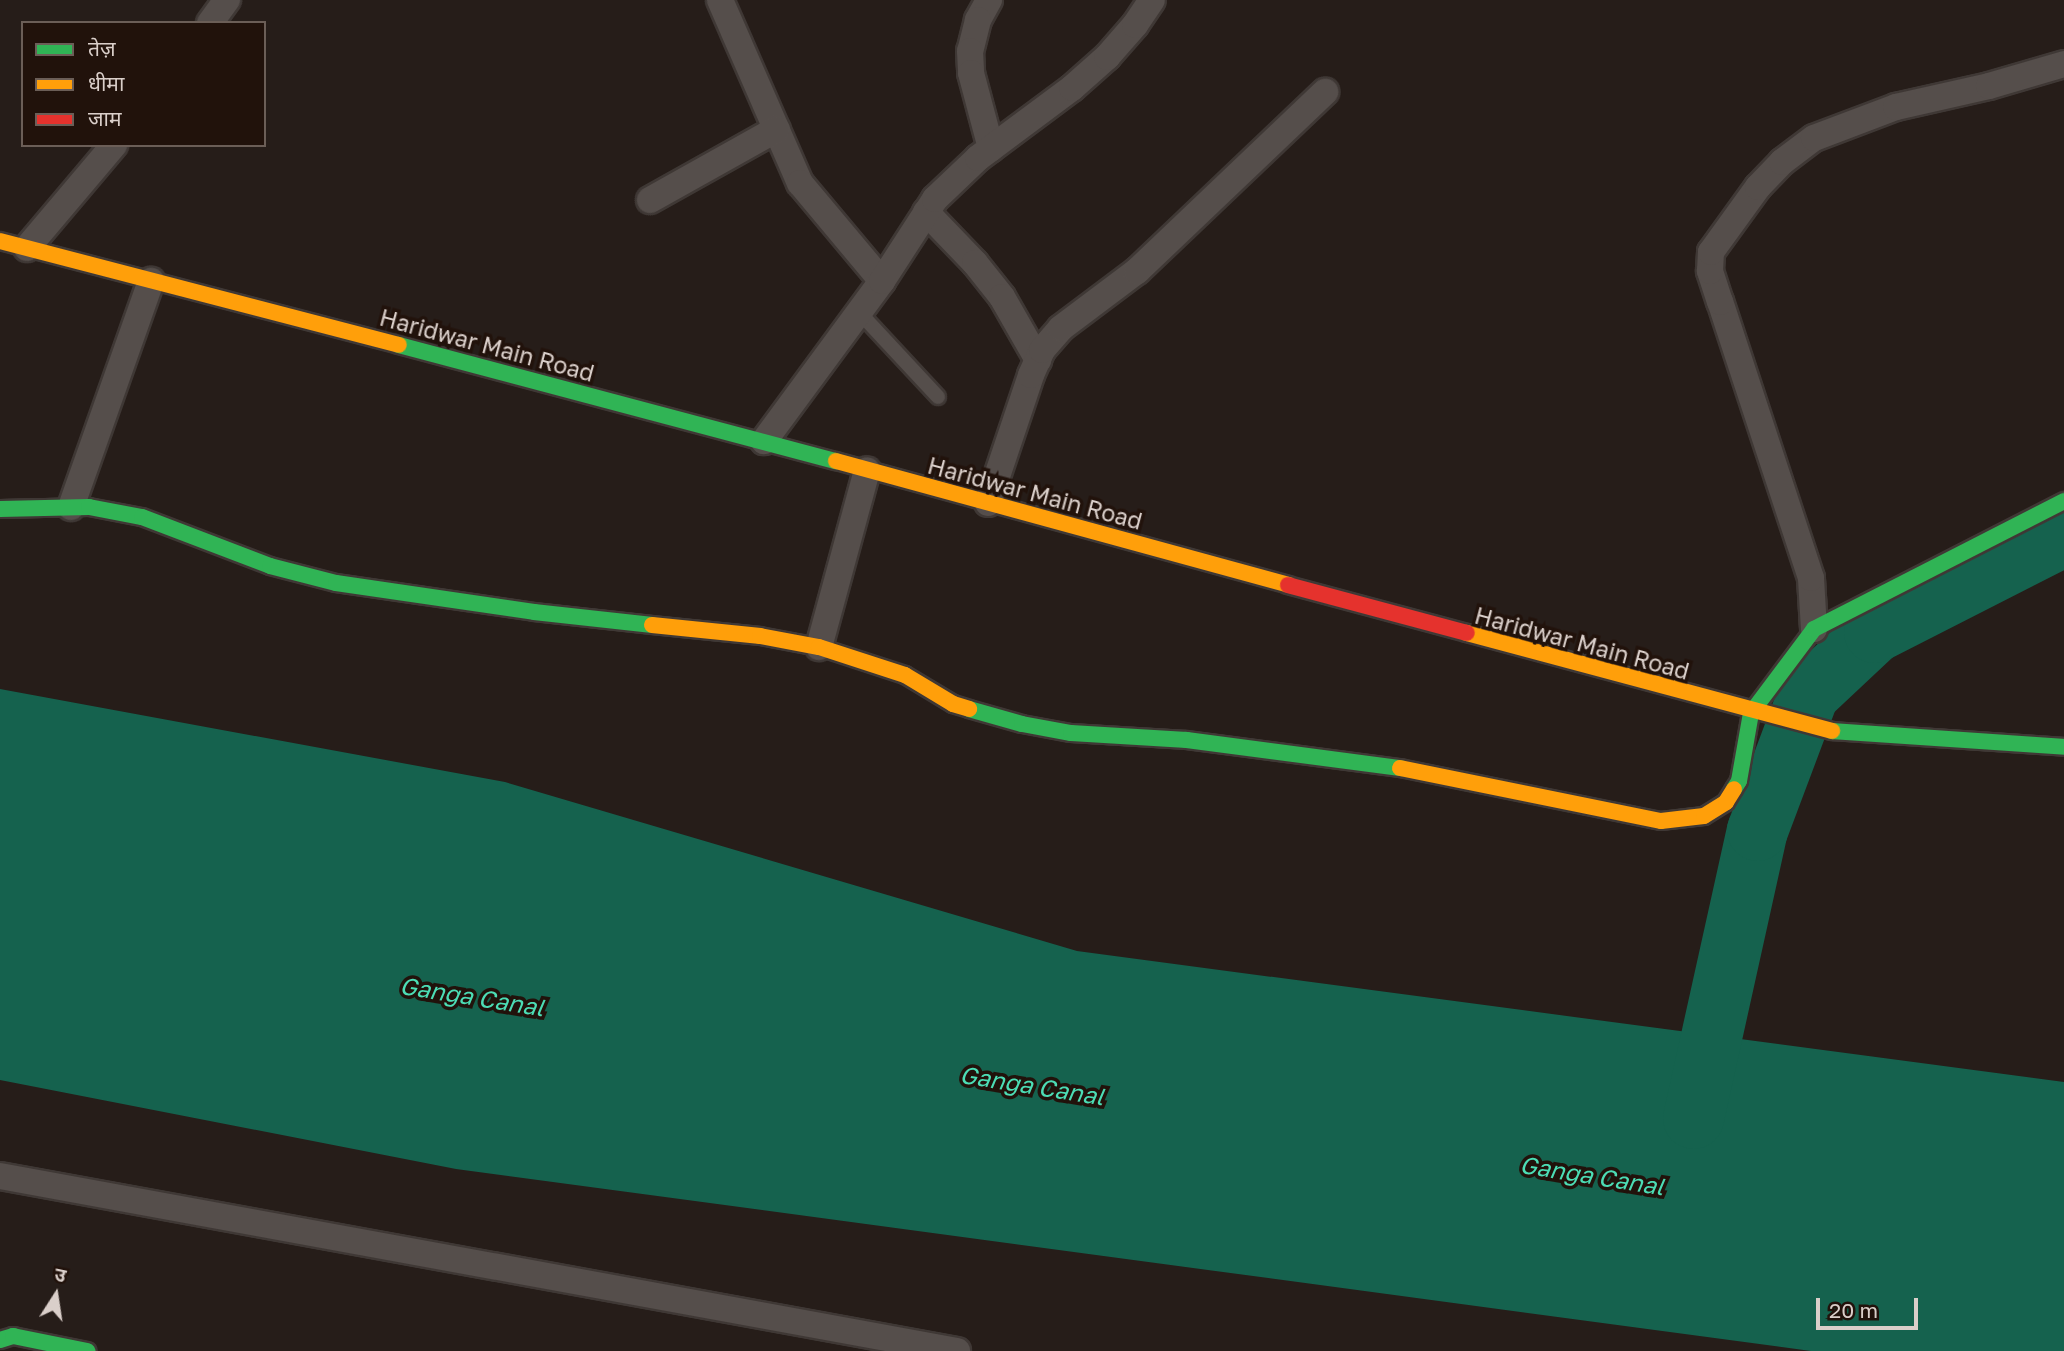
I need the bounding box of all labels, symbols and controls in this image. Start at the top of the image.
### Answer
legend [21,21,266,147]
text: तेज़ [88,35,116,61]
text: धीमा [88,70,124,96]
text: जाम [88,105,122,131]
street label: Haridwar Main Road [377,303,597,387]
street label: Haridwar Main Road [925,451,1145,535]
street label: Haridwar Main Road [1472,601,1692,685]
water label: Ganga Canal [398,970,546,1022]
water label: Ganga Canal [958,1059,1106,1111]
water label: Ganga Canal [1518,1149,1666,1201]
north arrow [21,1260,91,1330]
text: उ [53,1262,68,1286]
scale bar [1819,1284,1920,1328]
text: 20 m [1829,1297,1878,1323]

